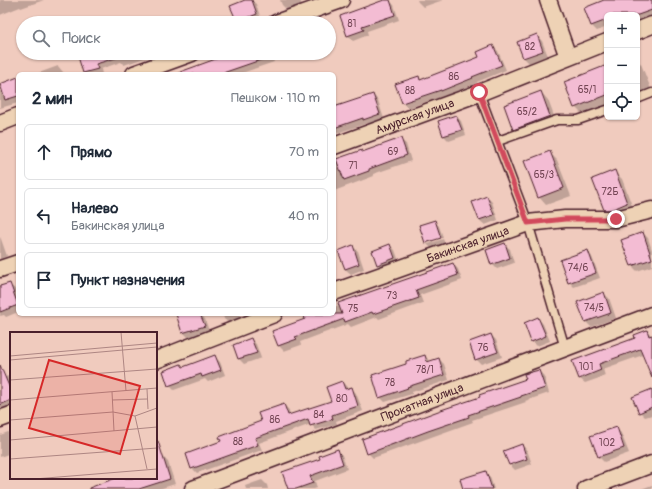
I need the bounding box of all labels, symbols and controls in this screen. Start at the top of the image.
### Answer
map controls [604,12,640,120]
button: + [604,12,640,48]
search box [16,16,336,60]
house number: 81 [348,18,357,30]
icon: search [30,27,52,49]
text: Поиск [62,29,101,48]
house number: 82 [525,41,536,53]
button: − [604,48,640,84]
house number: 86 [449,71,460,83]
route start [470,83,488,101]
house number: 65/1 [578,84,596,96]
button: locate [604,84,640,120]
house number: 88 [405,85,415,97]
text: 2 мин [32,88,72,109]
text: Пешком · 110 m [231,90,320,106]
street label: Амурская улица [374,96,457,138]
house number: 65/2 [517,106,538,118]
icon: ahead [33,141,55,163]
text: Прямо [71,143,112,162]
text: 70 m [289,144,319,160]
house number: 69 [388,146,398,158]
house number: 71 [348,160,358,172]
house number: 65/3 [534,169,555,181]
house number: 72Б [602,186,618,198]
text: Налево [71,199,118,218]
icon: left [33,205,55,227]
text: 40 m [288,208,319,224]
route end [607,210,625,228]
text: Бакинская улица [71,218,164,234]
street label: Бакинская улица [425,223,512,266]
house number: 74/6 [568,262,588,274]
icon: arrive [33,269,55,291]
text: Пункт назначения [71,271,185,290]
house number: 73 [387,290,398,302]
house number: 74/5 [584,302,604,314]
house number: 75 [348,303,358,315]
inset map [10,332,157,479]
house number: 76 [477,342,489,354]
house number: 101 [579,361,593,373]
house number: 78/1 [416,364,434,376]
house number: 78 [385,377,395,389]
street label: Прокатная улица [379,380,466,425]
house number: 80 [336,393,348,405]
house number: 84 [314,409,325,421]
house number: 86 [270,414,281,426]
house number: 88 [233,436,243,448]
house number: 102 [599,437,616,449]

